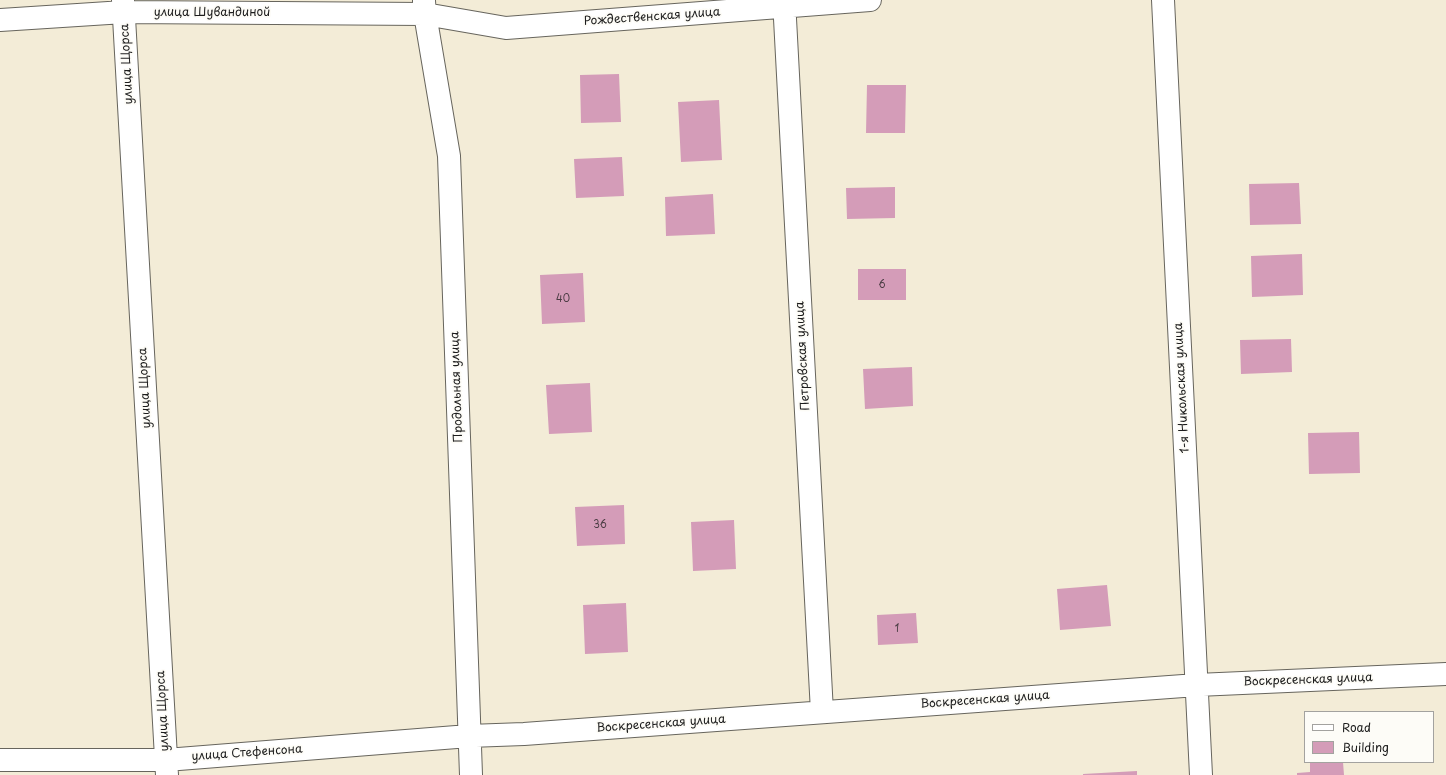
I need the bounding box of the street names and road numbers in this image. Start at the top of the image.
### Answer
street label: Рождественская улица [583,5,721,29]
street label: улица Шувандиной [154,6,270,20]
street label: улица Щорса [118,23,136,105]
street label: Петровская улица [793,301,813,411]
street label: 1-я Никольская улица [1171,322,1193,454]
street label: Продольная улица [448,331,466,443]
street label: улица Щорса [136,347,154,429]
street label: улица Щорса [154,670,172,752]
street label: Воскресенская улица [1243,671,1373,689]
street label: Воскресенская улица [920,688,1050,712]
street label: Воскресенская улица [596,712,726,736]
street label: улица Стефенсона [191,742,303,764]

